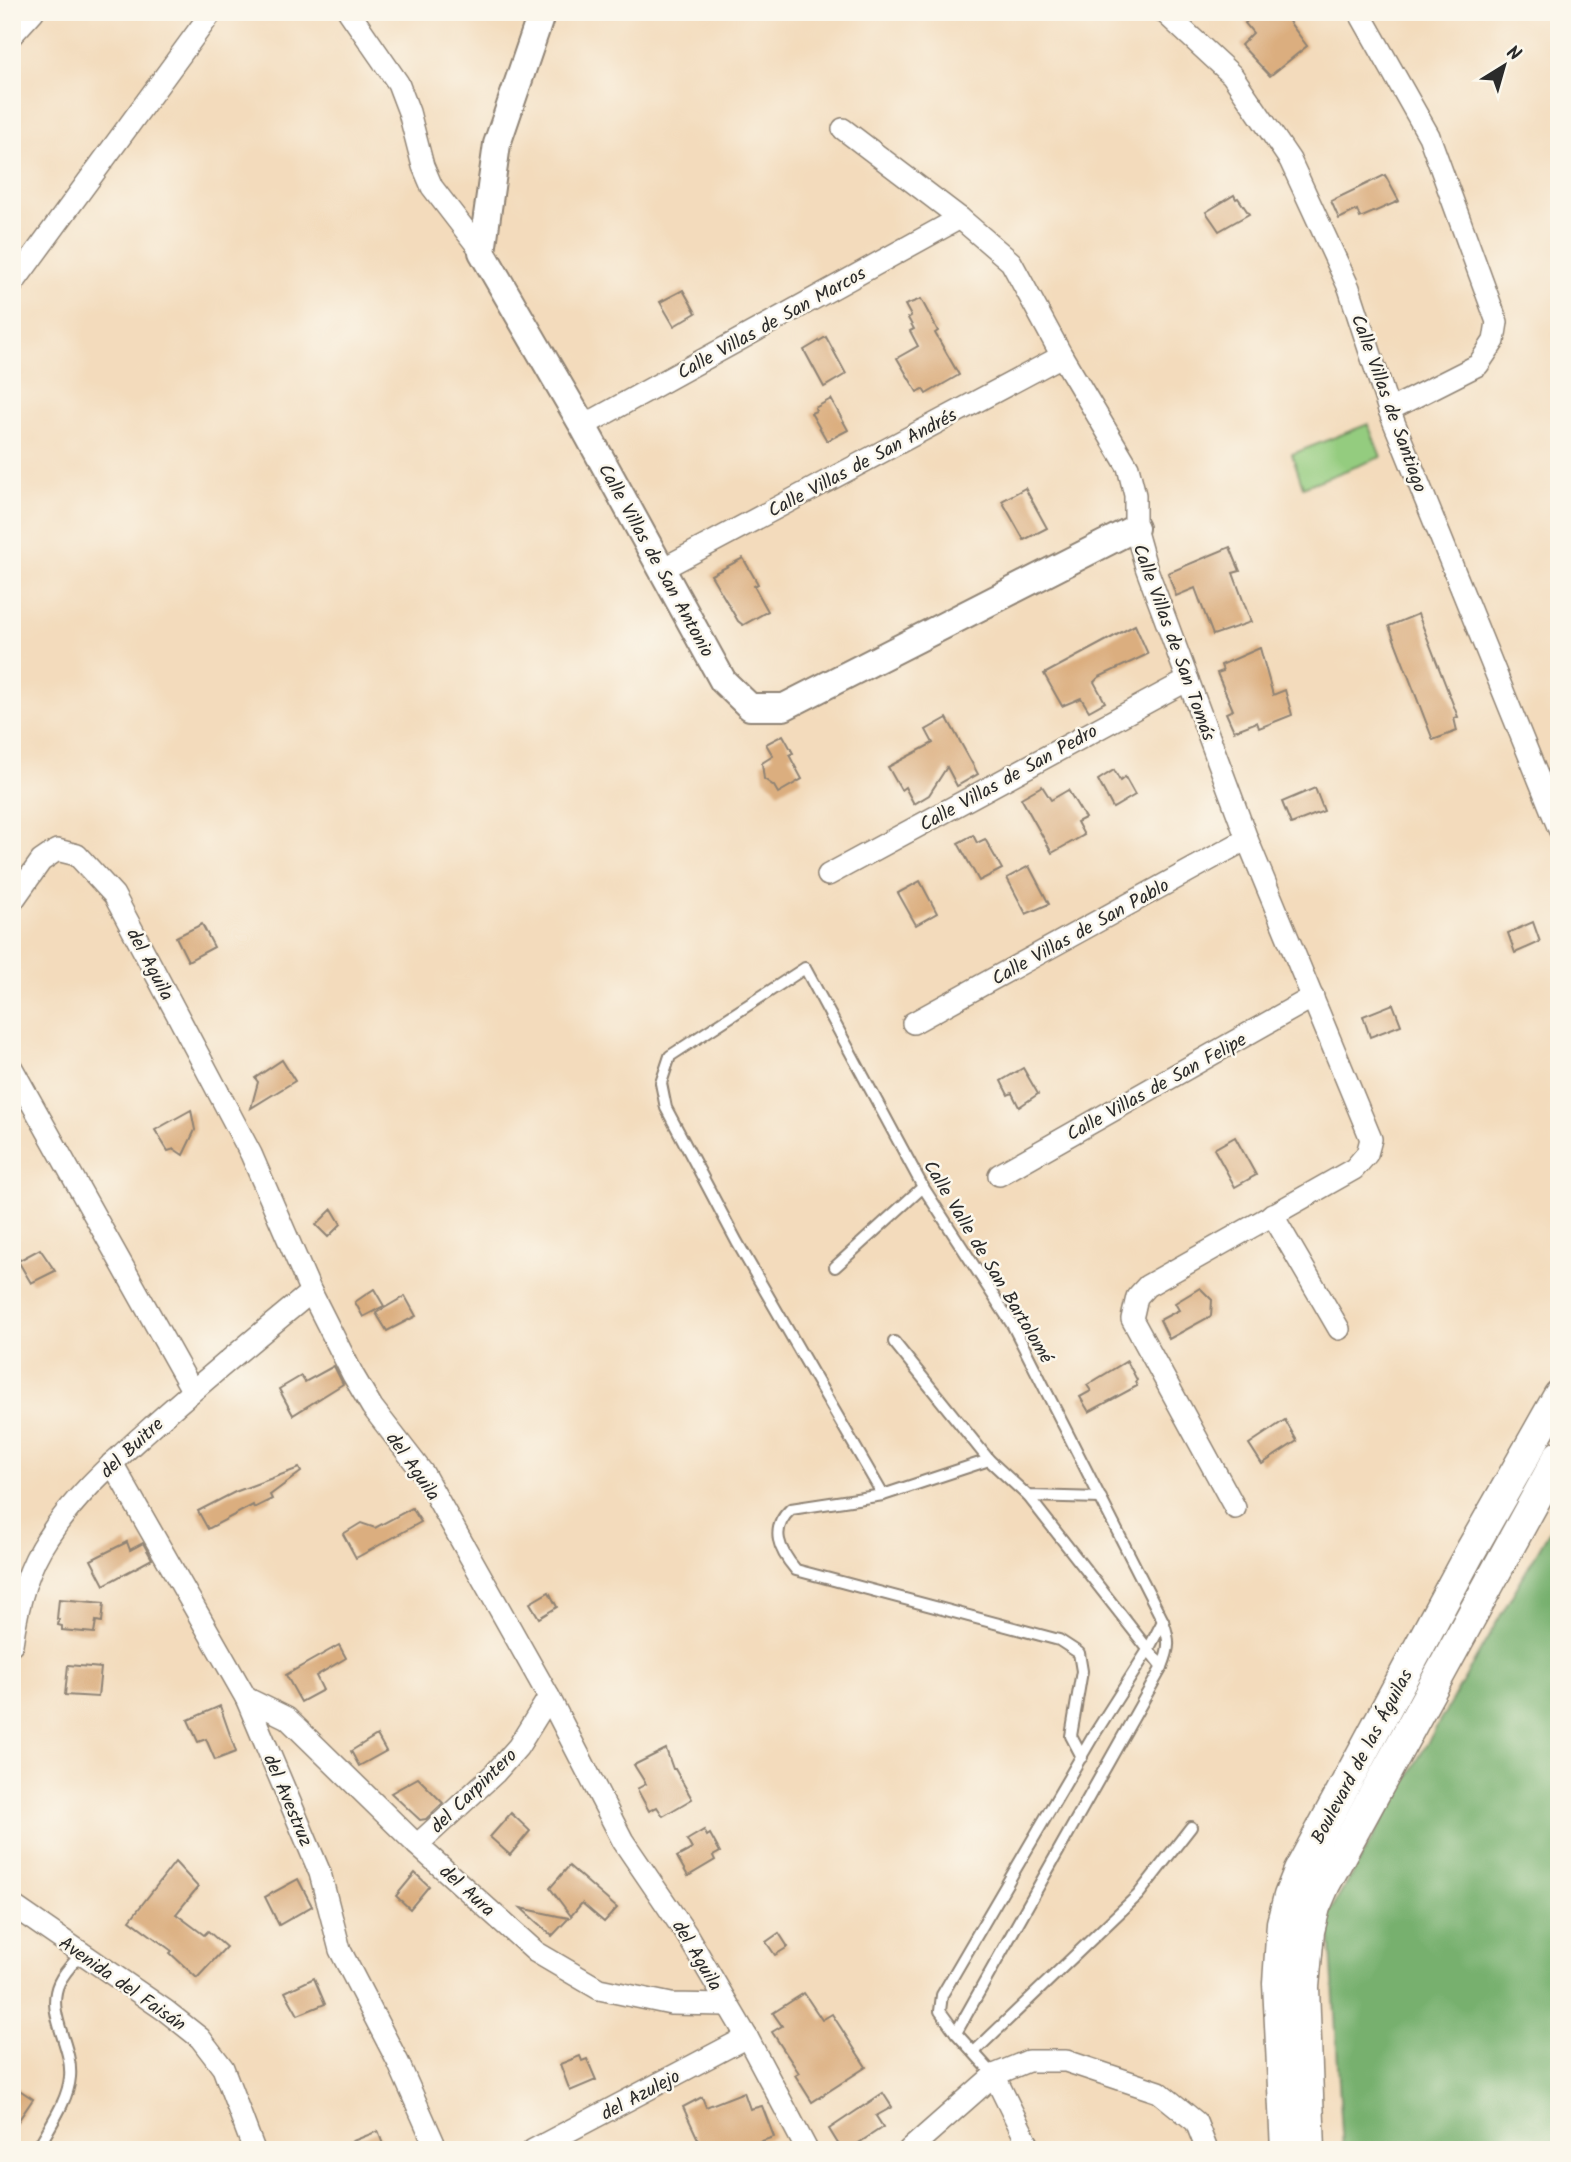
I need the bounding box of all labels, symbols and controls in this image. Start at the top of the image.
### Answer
north arrow [1470,32,1540,102]
text: N [1499,38,1527,70]
street label: Calle Villas de San Marcos [672,259,872,388]
street label: Calle Villas de Santiago [1342,310,1434,497]
street label: Calle Villas de San Andrés [763,401,963,526]
street label: Calle Villas de San Antonio [589,459,721,663]
street label: Calle Villas de San Tomás [1124,540,1223,745]
street label: Calle Villas de San Pedro [914,717,1104,840]
street label: Calle Villas de San Pablo [987,871,1175,994]
street label: del Aguila [118,923,181,1006]
street label: Calle Villas de San Felipe [1061,1025,1253,1150]
street label: Calle Valle de San Bartolomé [915,1155,1060,1370]
street label: del Buitre [94,1411,172,1486]
street label: del Aguila [378,1427,447,1508]
street label: Boulevard de las Águilas [1304,1664,1422,1850]
street label: del Carpintero [424,1742,525,1841]
street label: del Avestruz [254,1750,320,1852]
street label: del Aura [432,1858,501,1925]
street label: del Aguila [663,1915,729,1997]
street label: Avenida del Faisán [52,1929,192,2040]
street label: del Azulejo [596,2062,686,2129]

